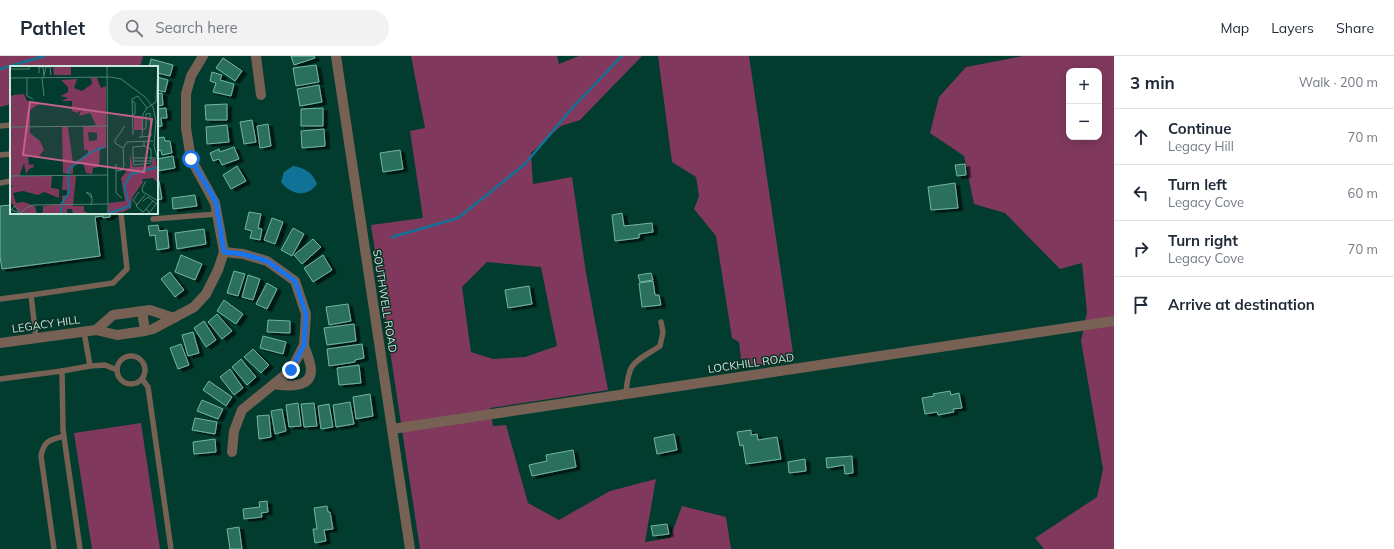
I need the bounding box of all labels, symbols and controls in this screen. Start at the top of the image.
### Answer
search box [109,10,389,46]
text: Pathlet [20,16,85,40]
icon: search [123,17,145,39]
text: Search here [155,18,238,37]
text: Map [1220,19,1249,37]
text: Layers [1271,19,1314,37]
text: Share [1336,19,1374,37]
inset map [10,66,158,214]
map controls [1066,68,1102,140]
button: + [1066,68,1102,104]
text: 3 min [1130,72,1175,93]
text: Walk · 200 m [1299,74,1378,90]
button: − [1066,104,1102,140]
text: Continue [1168,119,1231,138]
icon: ahead [1130,126,1152,148]
text: 70 m [1348,129,1378,145]
text: Legacy Hill [1168,138,1234,154]
route start [182,150,200,168]
text: Turn left [1168,175,1227,194]
icon: left [1130,182,1152,204]
text: 60 m [1348,185,1378,201]
text: Legacy Cove [1168,194,1244,210]
text: Turn right [1168,231,1238,250]
icon: right [1130,238,1152,260]
text: 70 m [1348,241,1378,257]
street label: SOUTHWELL ROAD [370,248,400,354]
text: Legacy Cove [1168,250,1244,266]
icon: arrive [1130,294,1152,316]
text: Arrive at destination [1168,295,1315,314]
street label: LEGACY HILL [11,312,81,336]
street label: LOCKHILL ROAD [707,350,795,376]
route end [282,361,300,379]

